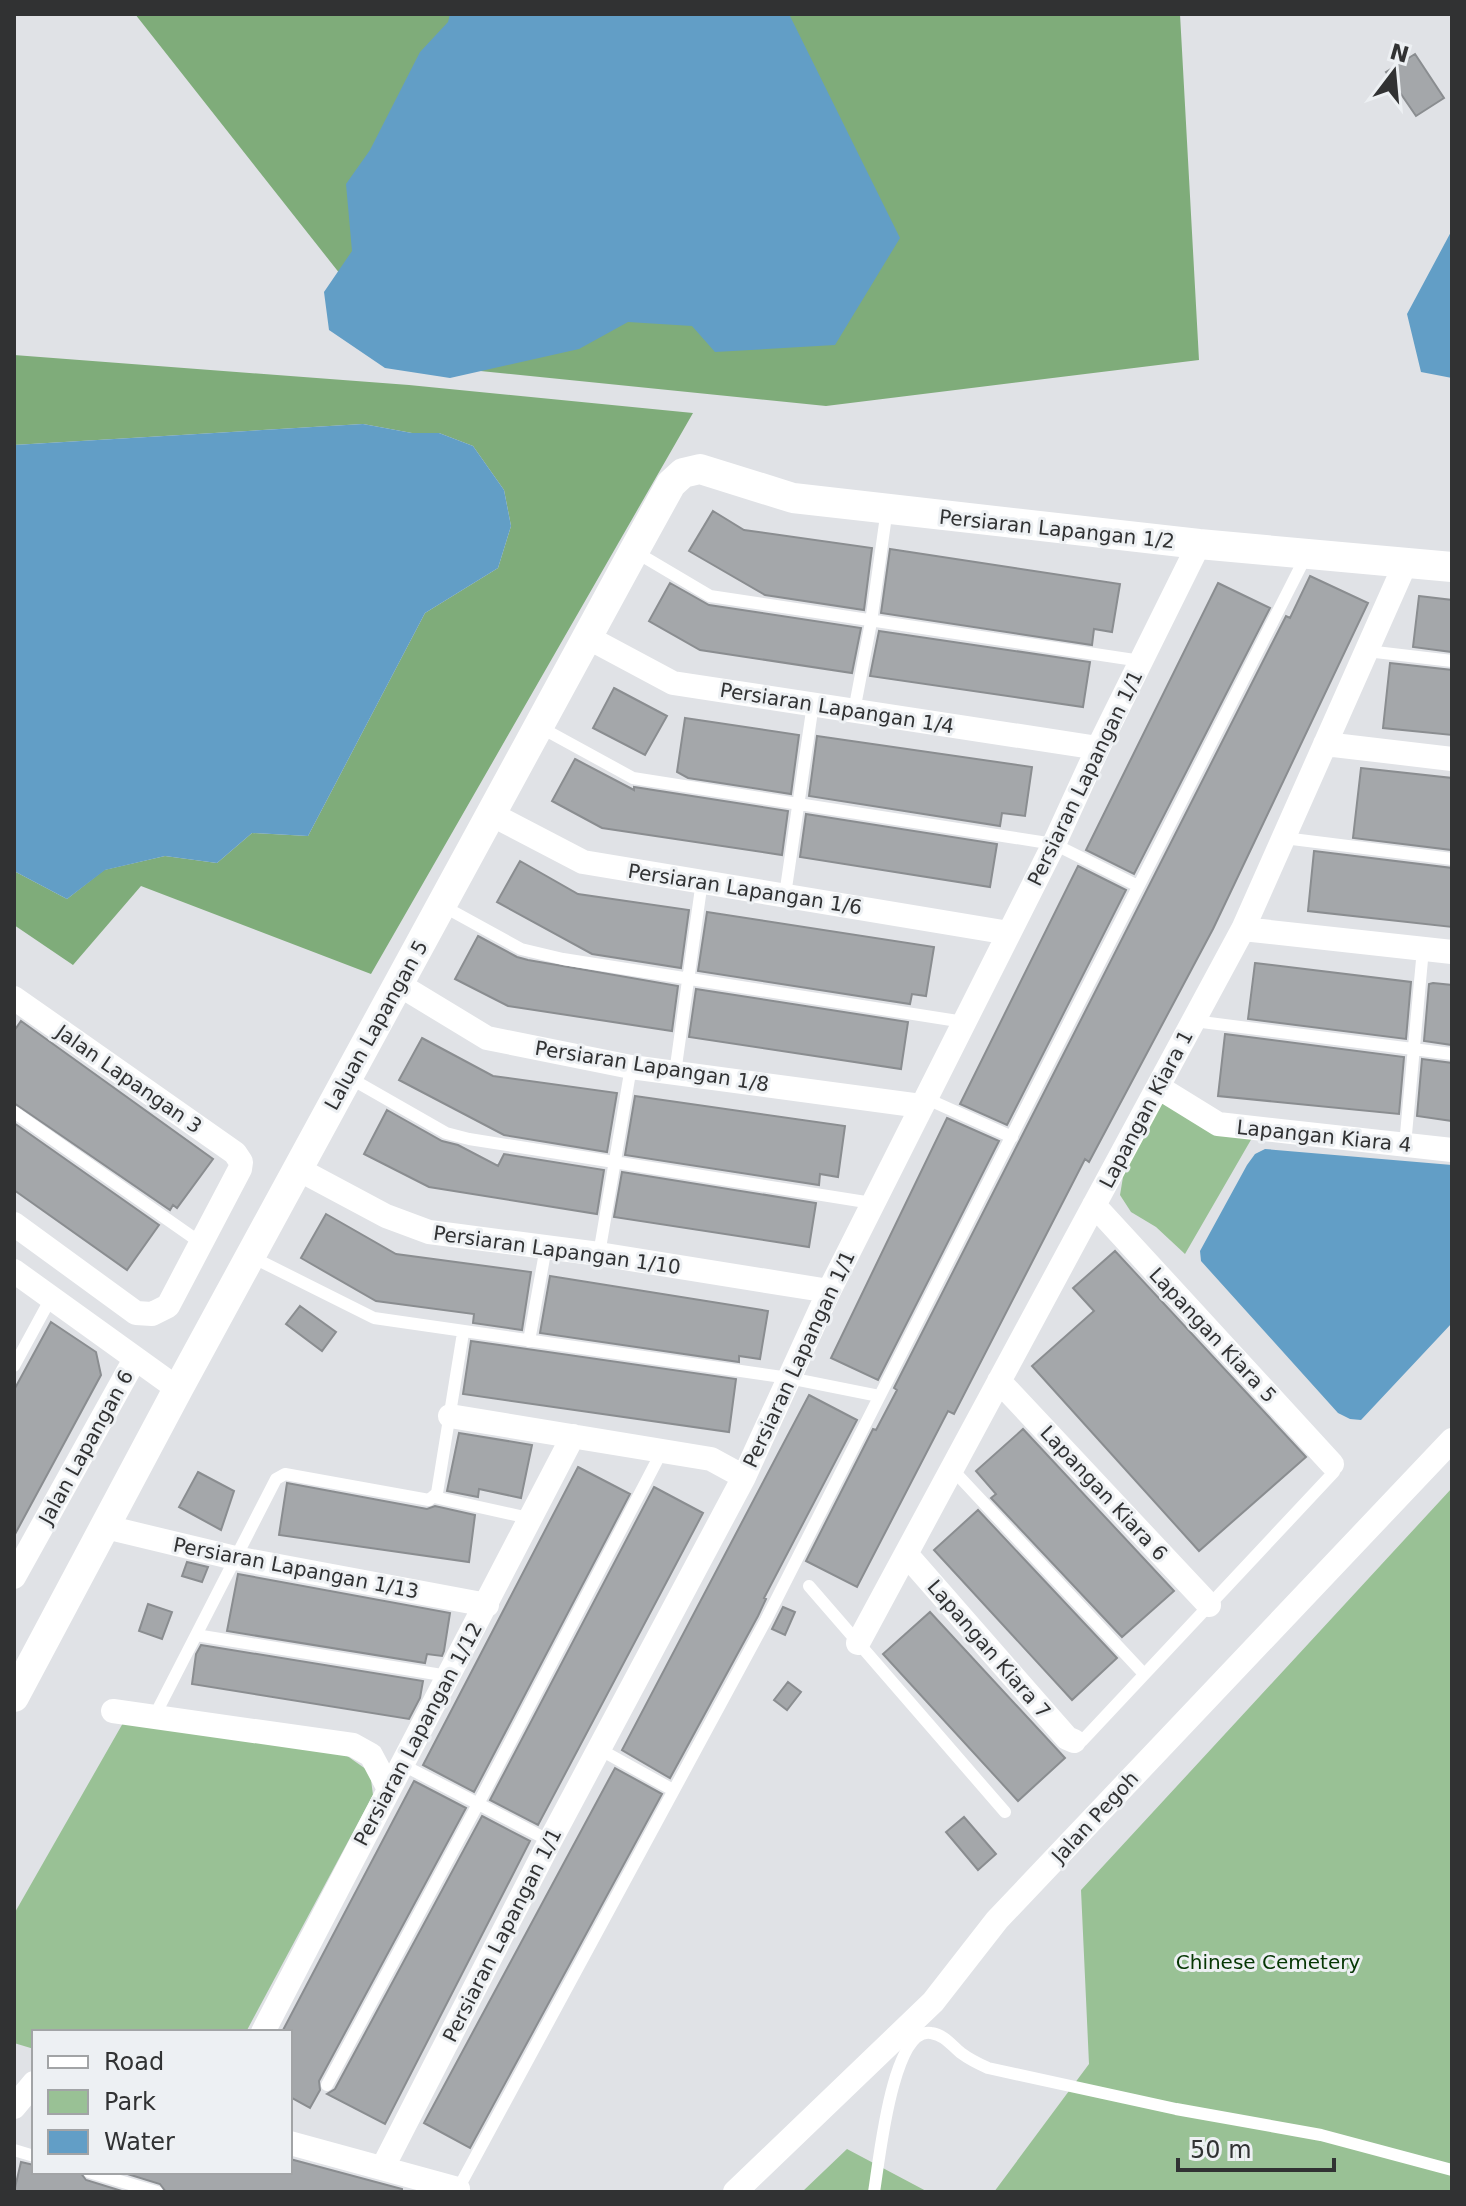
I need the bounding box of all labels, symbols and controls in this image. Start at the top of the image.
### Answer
north arrow [1354,32,1434,112]
text: N [1387,39,1412,68]
street label: Persiaran Lapangan 1/2 [938,505,1176,553]
street label: Persiaran Lapangan 1/1 [1022,666,1148,890]
street label: Persiaran Lapangan 1/4 [718,678,956,738]
street label: Persiaran Lapangan 1/6 [626,859,864,919]
street label: Laluan Lapangan 5 [319,936,433,1114]
street label: Jalan Lapangan 3 [50,1018,207,1138]
street label: Lapangan Kiara 1 [1094,1026,1198,1192]
street label: Persiaran Lapangan 1/8 [533,1036,771,1096]
street label: Lapangan Kiara 4 [1235,1115,1413,1157]
street label: Persiaran Lapangan 1/10 [432,1221,682,1279]
street label: Persiaran Lapangan 1/1 [738,1247,860,1471]
street label: Lapangan Kiara 5 [1144,1263,1282,1407]
street label: Jalan Lapangan 6 [33,1366,138,1530]
street label: Lapangan Kiara 6 [1035,1421,1173,1565]
street label: Persiaran Lapangan 1/13 [171,1532,421,1604]
street label: Lapangan Kiara 7 [922,1575,1056,1723]
street label: Persiaran Lapangan 1/12 [349,1618,487,1850]
street label: Jalan Pegoh [1045,1766,1143,1869]
street label: Persiaran Lapangan 1/1 [438,1824,566,2046]
park label: Chinese Cemetery [1176,1950,1360,1974]
legend [32,2030,292,2174]
text: Road [104,2048,164,2076]
text: Park [104,2088,156,2116]
scale bar [1178,2122,1334,2172]
text: Water [104,2128,175,2156]
text: 50 m [1190,2136,1252,2164]

